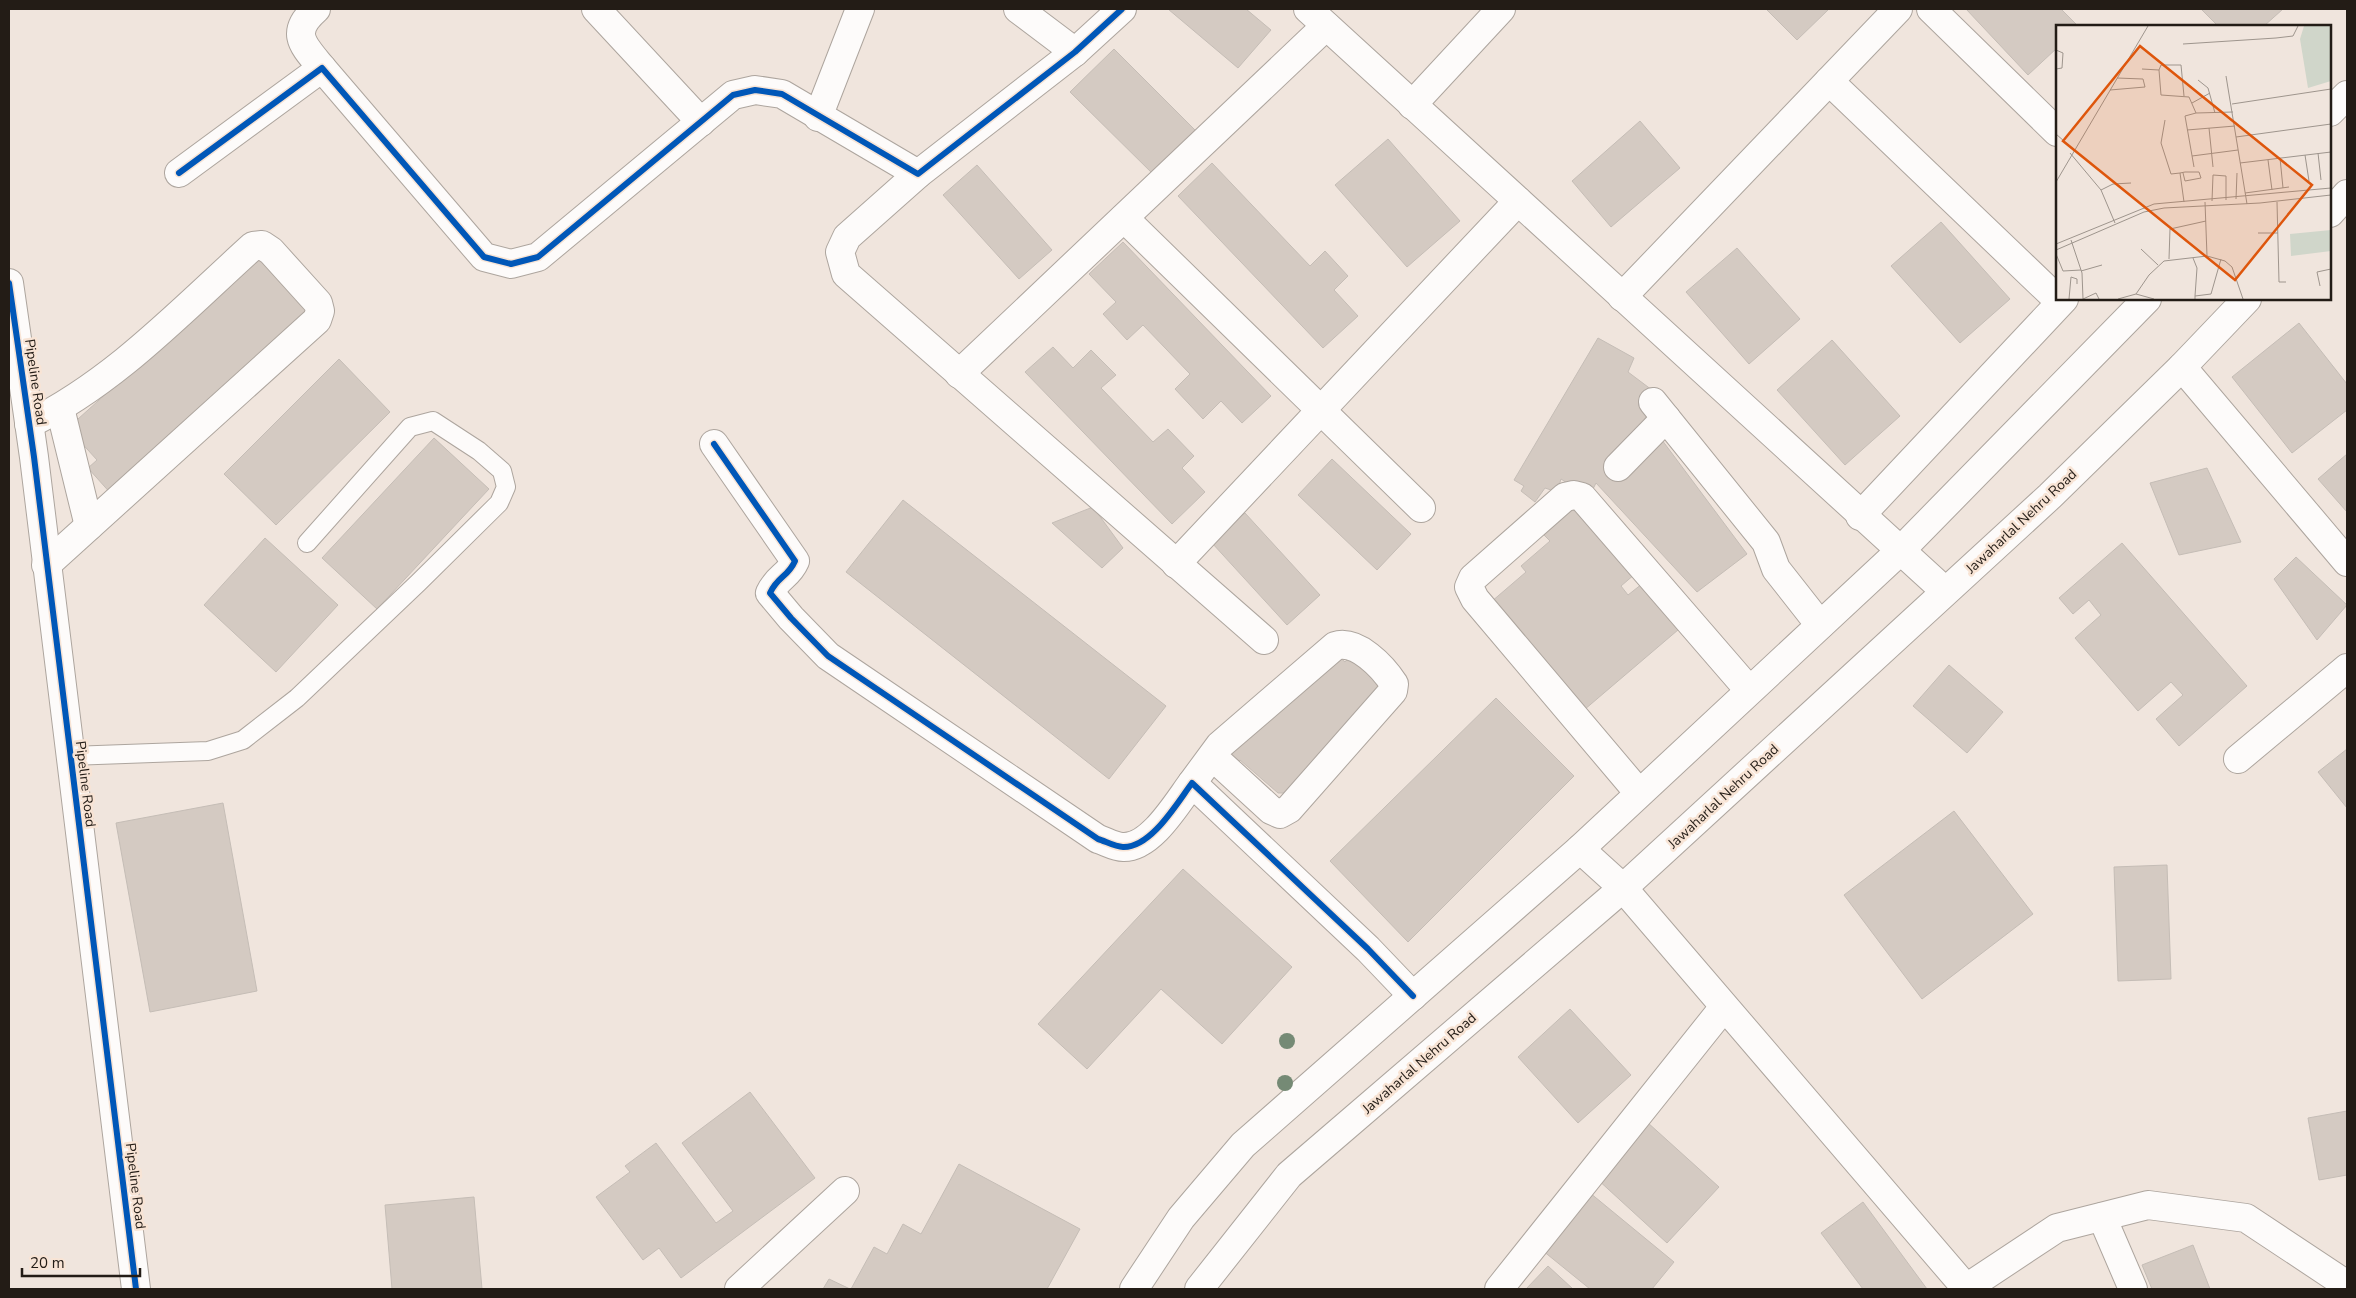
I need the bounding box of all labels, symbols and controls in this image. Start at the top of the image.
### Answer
inset map [2056,25,2331,300]
street label: Pipeline Road [20,338,51,426]
street label: Jawaharlal Nehru Road [1961,465,2081,579]
street label: Pipeline Road [71,740,100,828]
street label: Jawaharlal Nehru Road [1663,740,1783,854]
street label: Jawaharlal Nehru Road [1357,1008,1480,1119]
street label: Pipeline Road [121,1142,150,1230]
scale bar [22,1246,140,1278]
text: 20 m [30,1253,65,1273]

